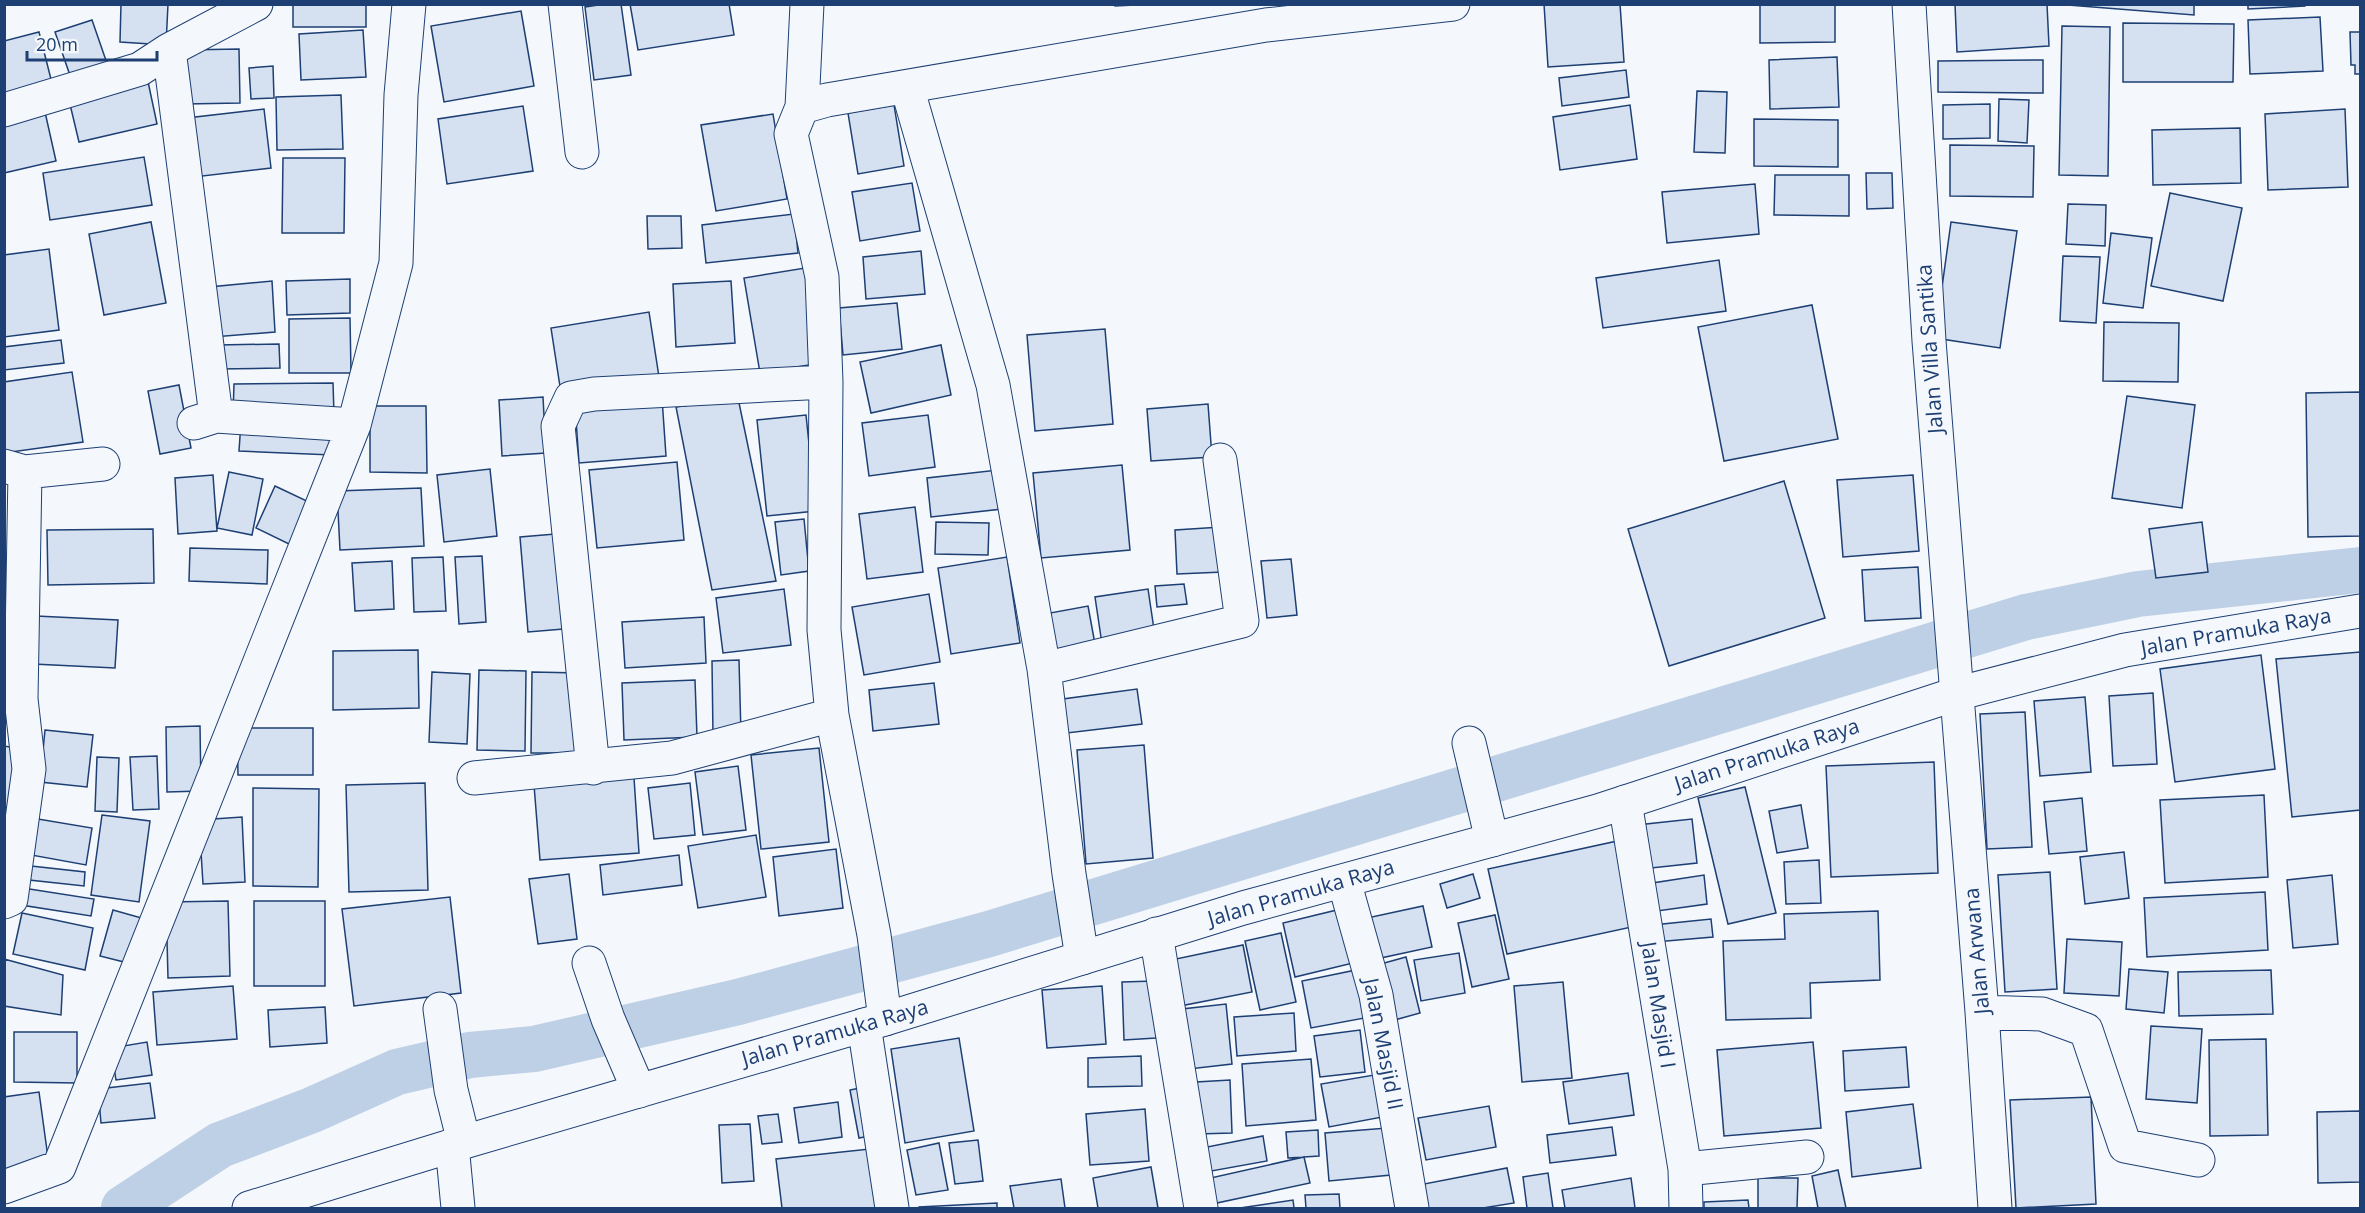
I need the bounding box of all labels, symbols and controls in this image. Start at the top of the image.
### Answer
scale bar [27,24,158,62]
text: 20 m [36,32,78,56]
street label: Jalan Villa Santika [1909,263,1949,437]
street label: Jalan Pramuka Raya [2136,600,2333,662]
street label: Jalan Pramuka Raya [1669,711,1863,798]
street label: Jalan Pramuka Raya [1202,852,1397,933]
street label: Jalan Arwana [1957,887,1996,1018]
street label: Jalan Masjid I [1635,937,1683,1070]
street label: Jalan Masjid II [1357,973,1410,1112]
street label: Jalan Pramuka Raya [736,992,931,1073]

